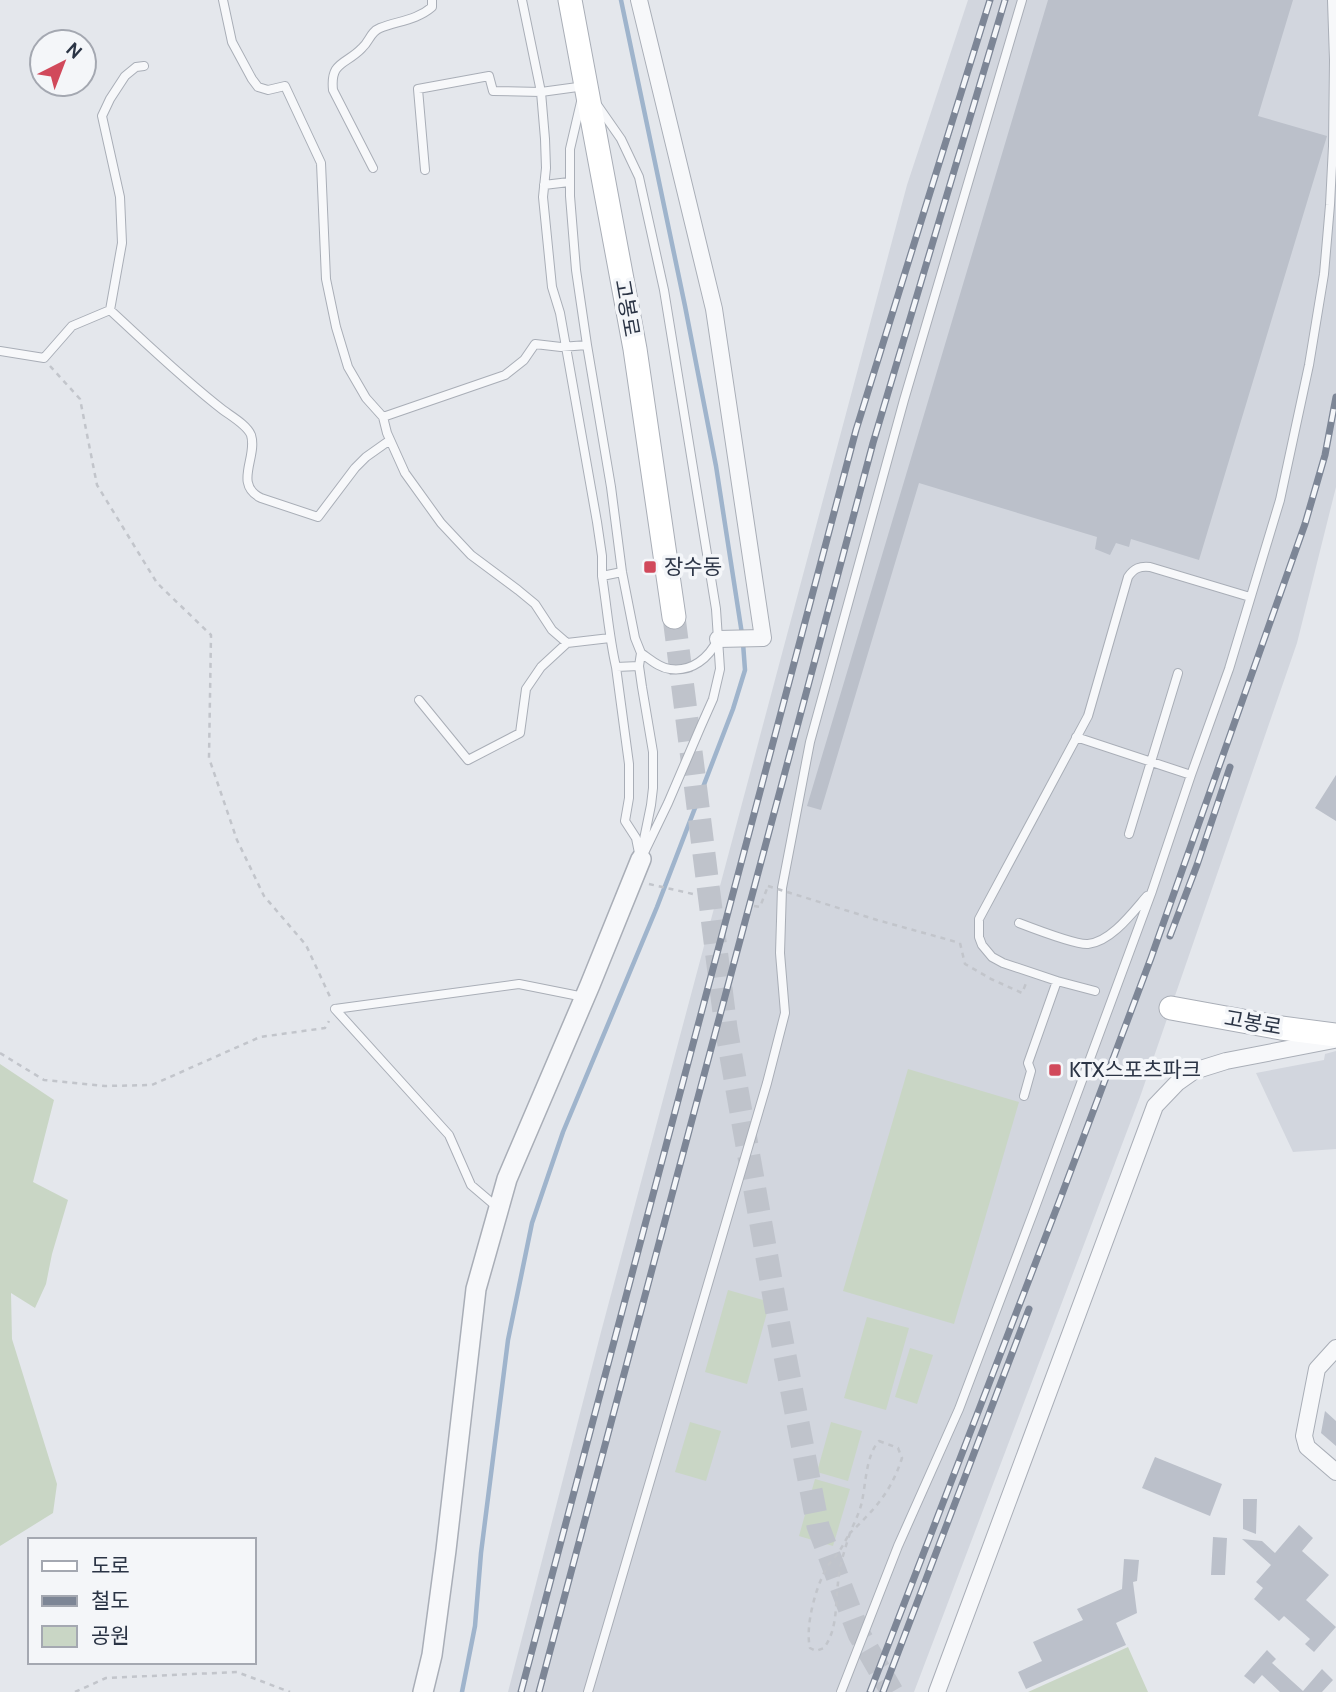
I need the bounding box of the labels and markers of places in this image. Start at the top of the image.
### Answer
place label: 장수동 [664,554,722,579]
marker: 장수동 [642,559,658,575]
place label: KTX스포츠파크 [1069,1057,1201,1082]
marker: KTX스포츠파크 [1047,1062,1063,1078]

